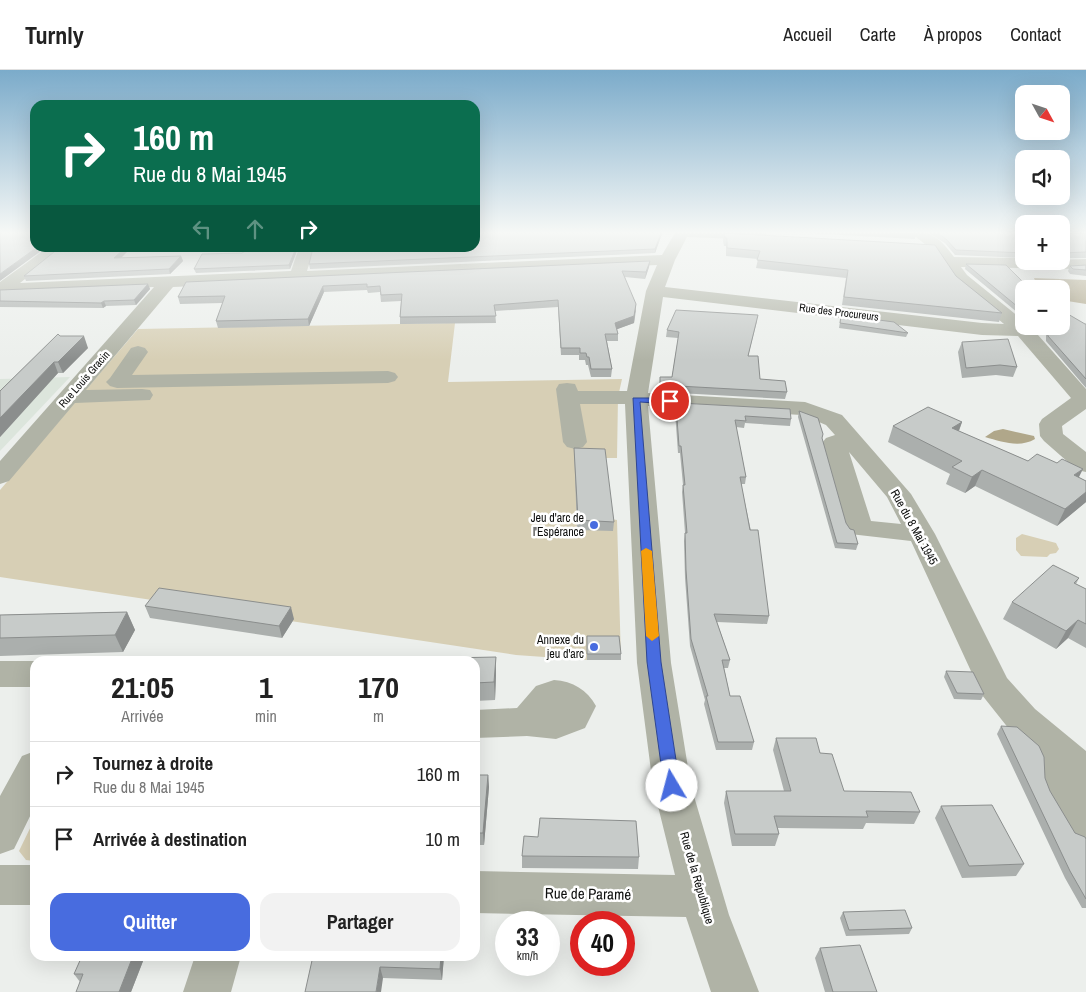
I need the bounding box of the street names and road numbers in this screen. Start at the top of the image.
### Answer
street label: Rue des Procureurs [798,300,880,324]
street label: Rue Louis Gracin [56,348,112,410]
street label: Rue du 8 Mai 1945 [887,487,942,568]
street label: Rue de la République [676,830,718,926]
street label: Rue de Paramé [545,882,631,905]

